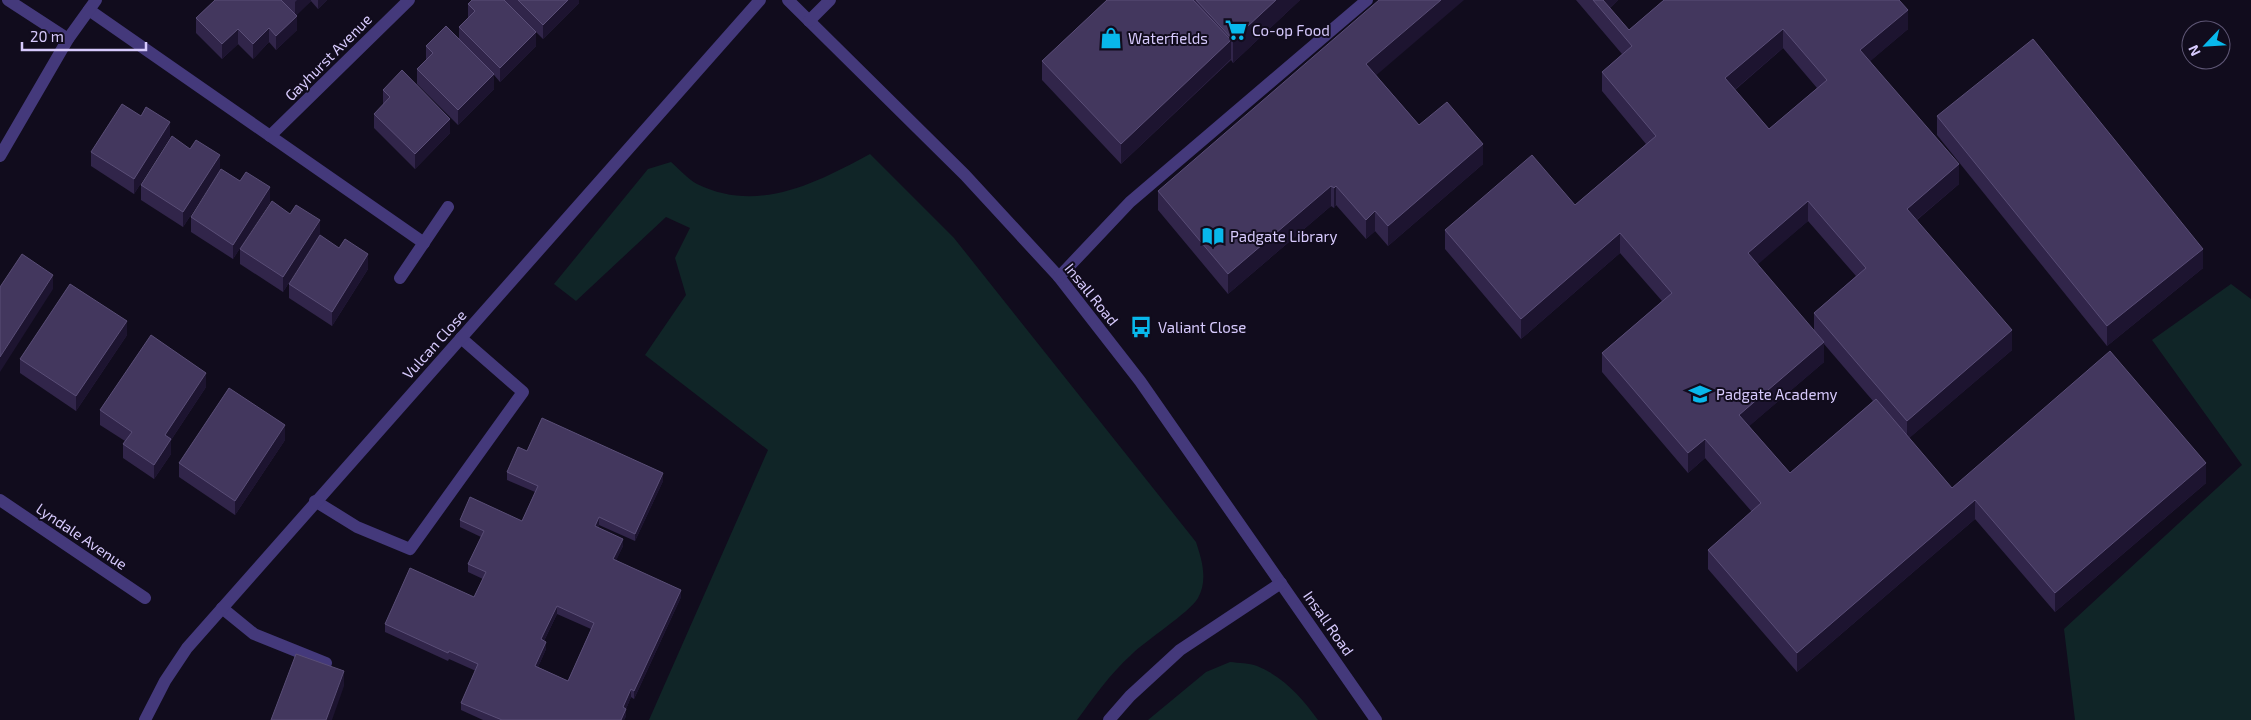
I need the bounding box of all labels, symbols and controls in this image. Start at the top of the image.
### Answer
street label: Gayhurst Avenue [281,10,375,104]
supermarket icon: Co-op Food [1223,17,1249,43]
scale bar [22,20,146,52]
north arrow [2181,20,2231,70]
place label: Co-op Food [1252,21,1330,39]
shop icon: Waterfields [1098,25,1124,51]
text: 20 m [30,27,64,45]
place label: Waterfields [1128,29,1208,47]
text: N [2184,43,2204,59]
library icon: Padgate Library [1200,223,1226,249]
place label: Padgate Library [1230,227,1338,245]
street label: Insall Road [1061,259,1123,329]
street label: Vulcan Close [398,306,470,382]
bus stop icon: Valiant Close [1128,314,1154,340]
place label: Valiant Close [1158,318,1246,336]
school or university icon: Padgate Academy [1687,381,1713,407]
place label: Padgate Academy [1716,385,1838,403]
street label: Lyndale Avenue [33,499,131,573]
street label: Insall Road [1300,587,1358,659]

